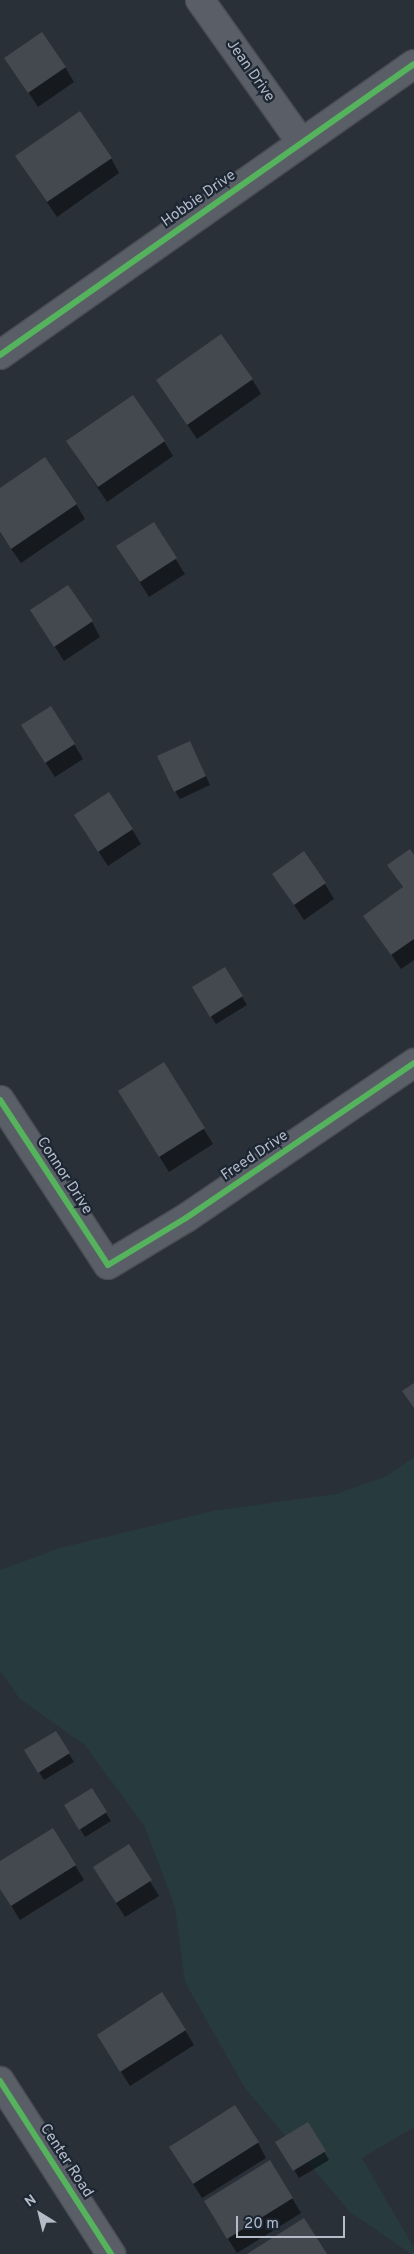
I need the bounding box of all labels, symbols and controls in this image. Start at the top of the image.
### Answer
street label: Jean Drive [222,36,278,106]
street label: Hobbie Drive [158,167,240,231]
street label: Freed Drive [218,1127,292,1185]
street label: Connor Drive [32,1134,96,1218]
street label: Center Road [36,2121,96,2201]
north arrow [15,2189,65,2239]
text: N [22,2192,40,2211]
scale bar [239,2206,348,2238]
text: 20 m [244,2215,279,2234]

